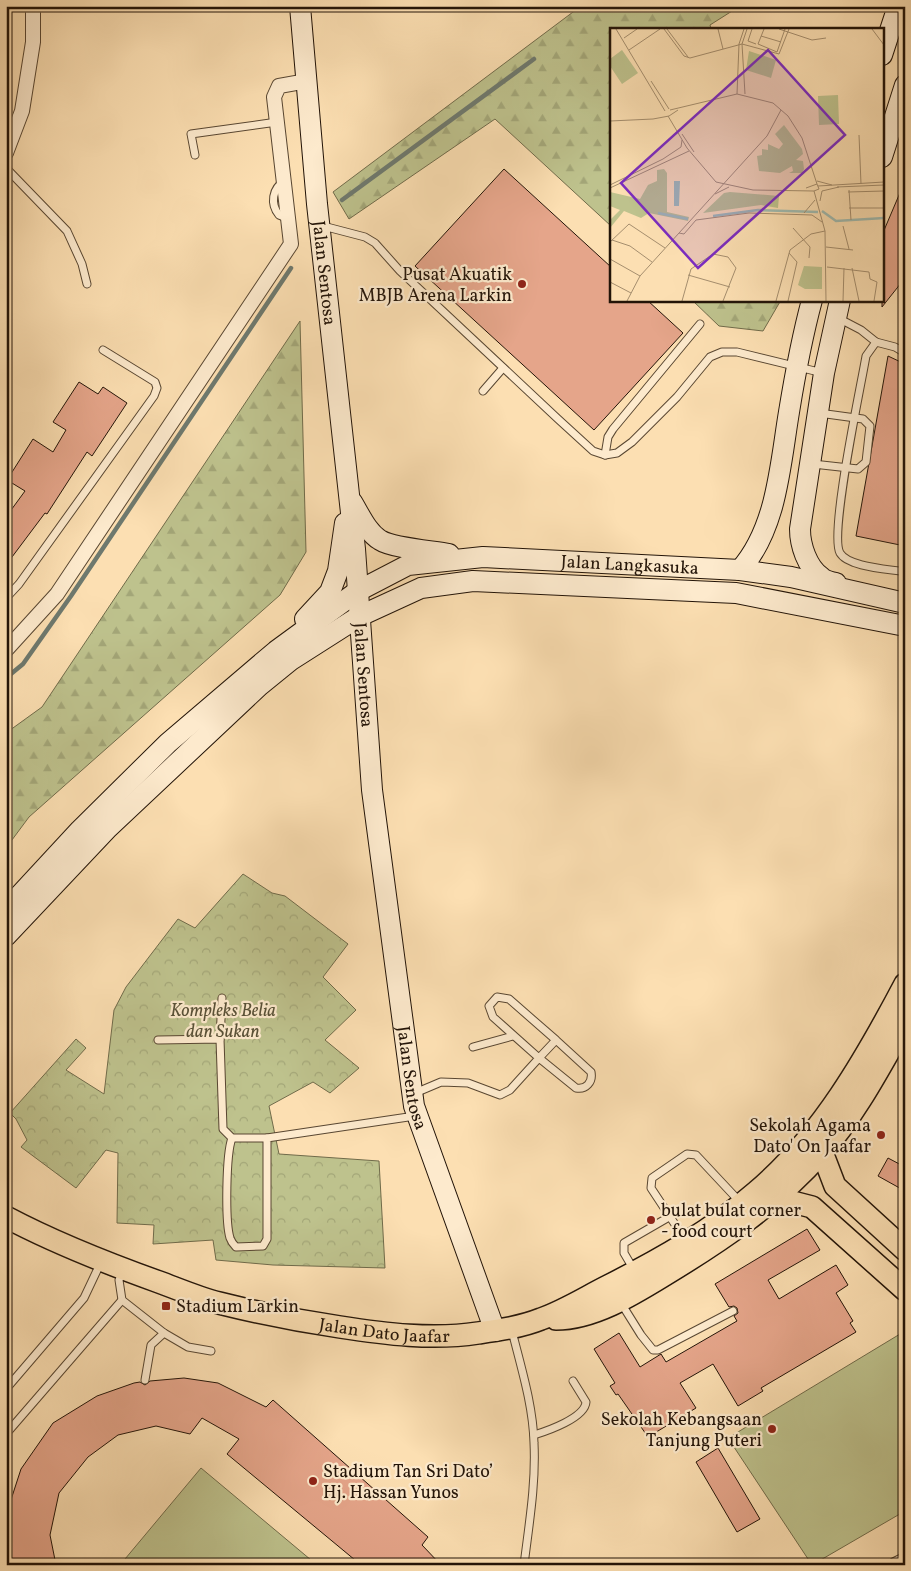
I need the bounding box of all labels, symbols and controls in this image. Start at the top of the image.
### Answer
inset map [610,28,884,301]
street label: Jalan Sentosa [305,219,341,327]
place label: Pusat Akuatik MBJB Arena Larkin [359,263,512,309]
marker: Pusat Akuatik MBJB Arena Larkin [516,278,528,290]
street label: Jalan Langkasuka [560,550,699,582]
street label: Jalan Sentosa [346,622,379,728]
park label: Kompleks Belia dan Sukan [170,999,276,1045]
street label: Jalan Sentosa [389,1024,433,1134]
place label: Sekolah Agama Dato' On Jaafar [749,1114,871,1160]
marker: Sekolah Agama Dato' On Jaafar [875,1129,887,1141]
place label: bulat bulat corner - food court [661,1199,801,1245]
marker: bulat bulat corner - food court [645,1214,657,1226]
place label: Stadium Larkin [176,1295,299,1320]
marker: Stadium Larkin [160,1300,172,1312]
street label: Jalan Dato Jaafar [317,1313,451,1350]
place label: Sekolah Kebangsaan Tanjung Puteri [601,1408,762,1454]
marker: Sekolah Kebangsaan Tanjung Puteri [766,1423,778,1435]
place label: Stadium Tan Sri Dato’ Hj. Hassan Yunos [323,1460,493,1506]
marker: Stadium Tan Sri Dato’ Hj. Hassan Yunos [307,1475,319,1487]

